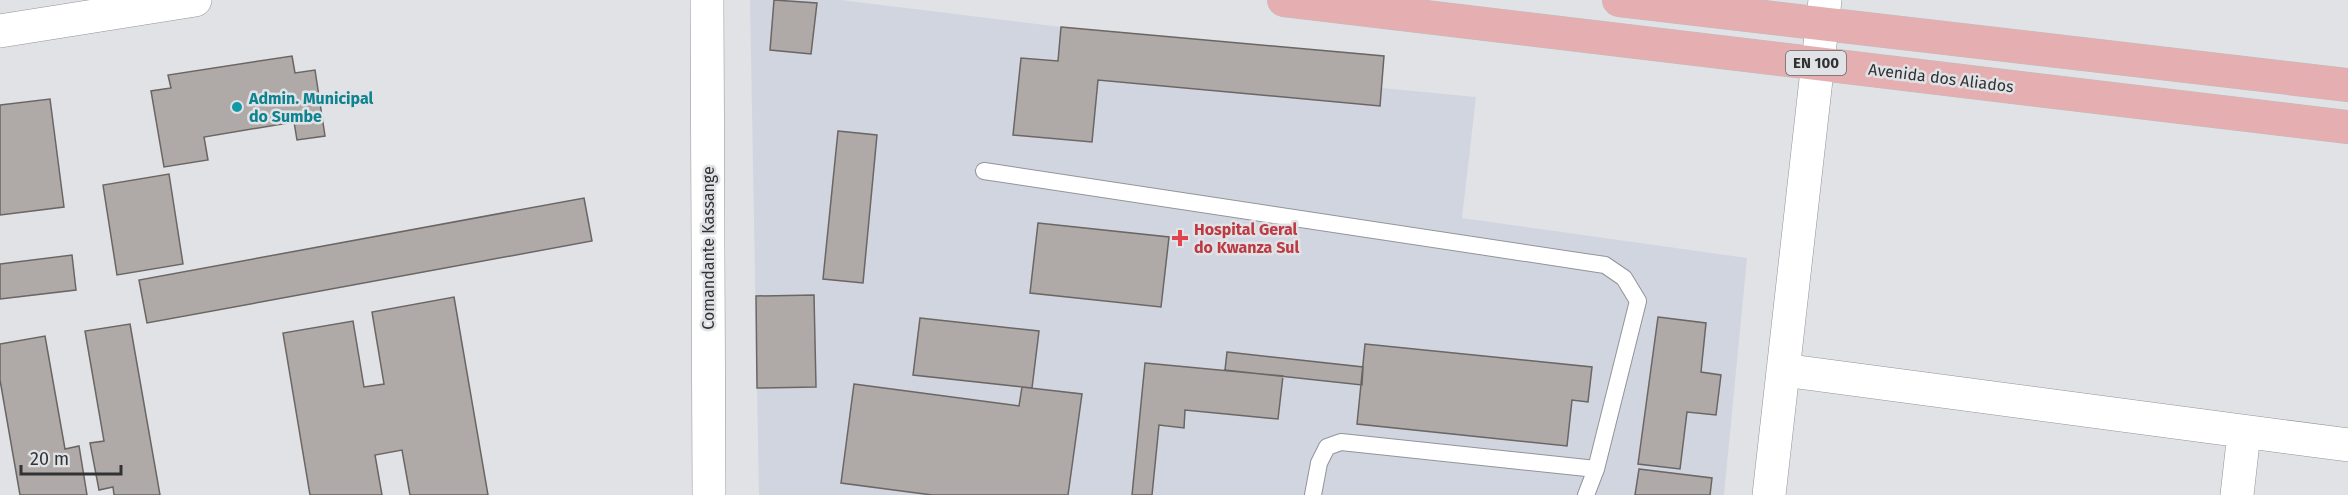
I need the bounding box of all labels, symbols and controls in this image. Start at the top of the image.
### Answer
road number: EN 100 [1786,51,1846,75]
street label: Avenida dos Aliados [1867,60,2015,96]
place label: Admin. Municipal do Sumbe [248,89,374,126]
marker: Admin. Municipal do Sumbe [230,100,244,114]
street label: Comandante Kassange [699,166,718,330]
place label: Hospital Geral do Kwanza Sul [1194,220,1299,257]
marker: Hospital Geral do Kwanza Sul [1171,229,1189,247]
scale bar [21,438,122,476]
text: 20 m [30,448,69,470]

